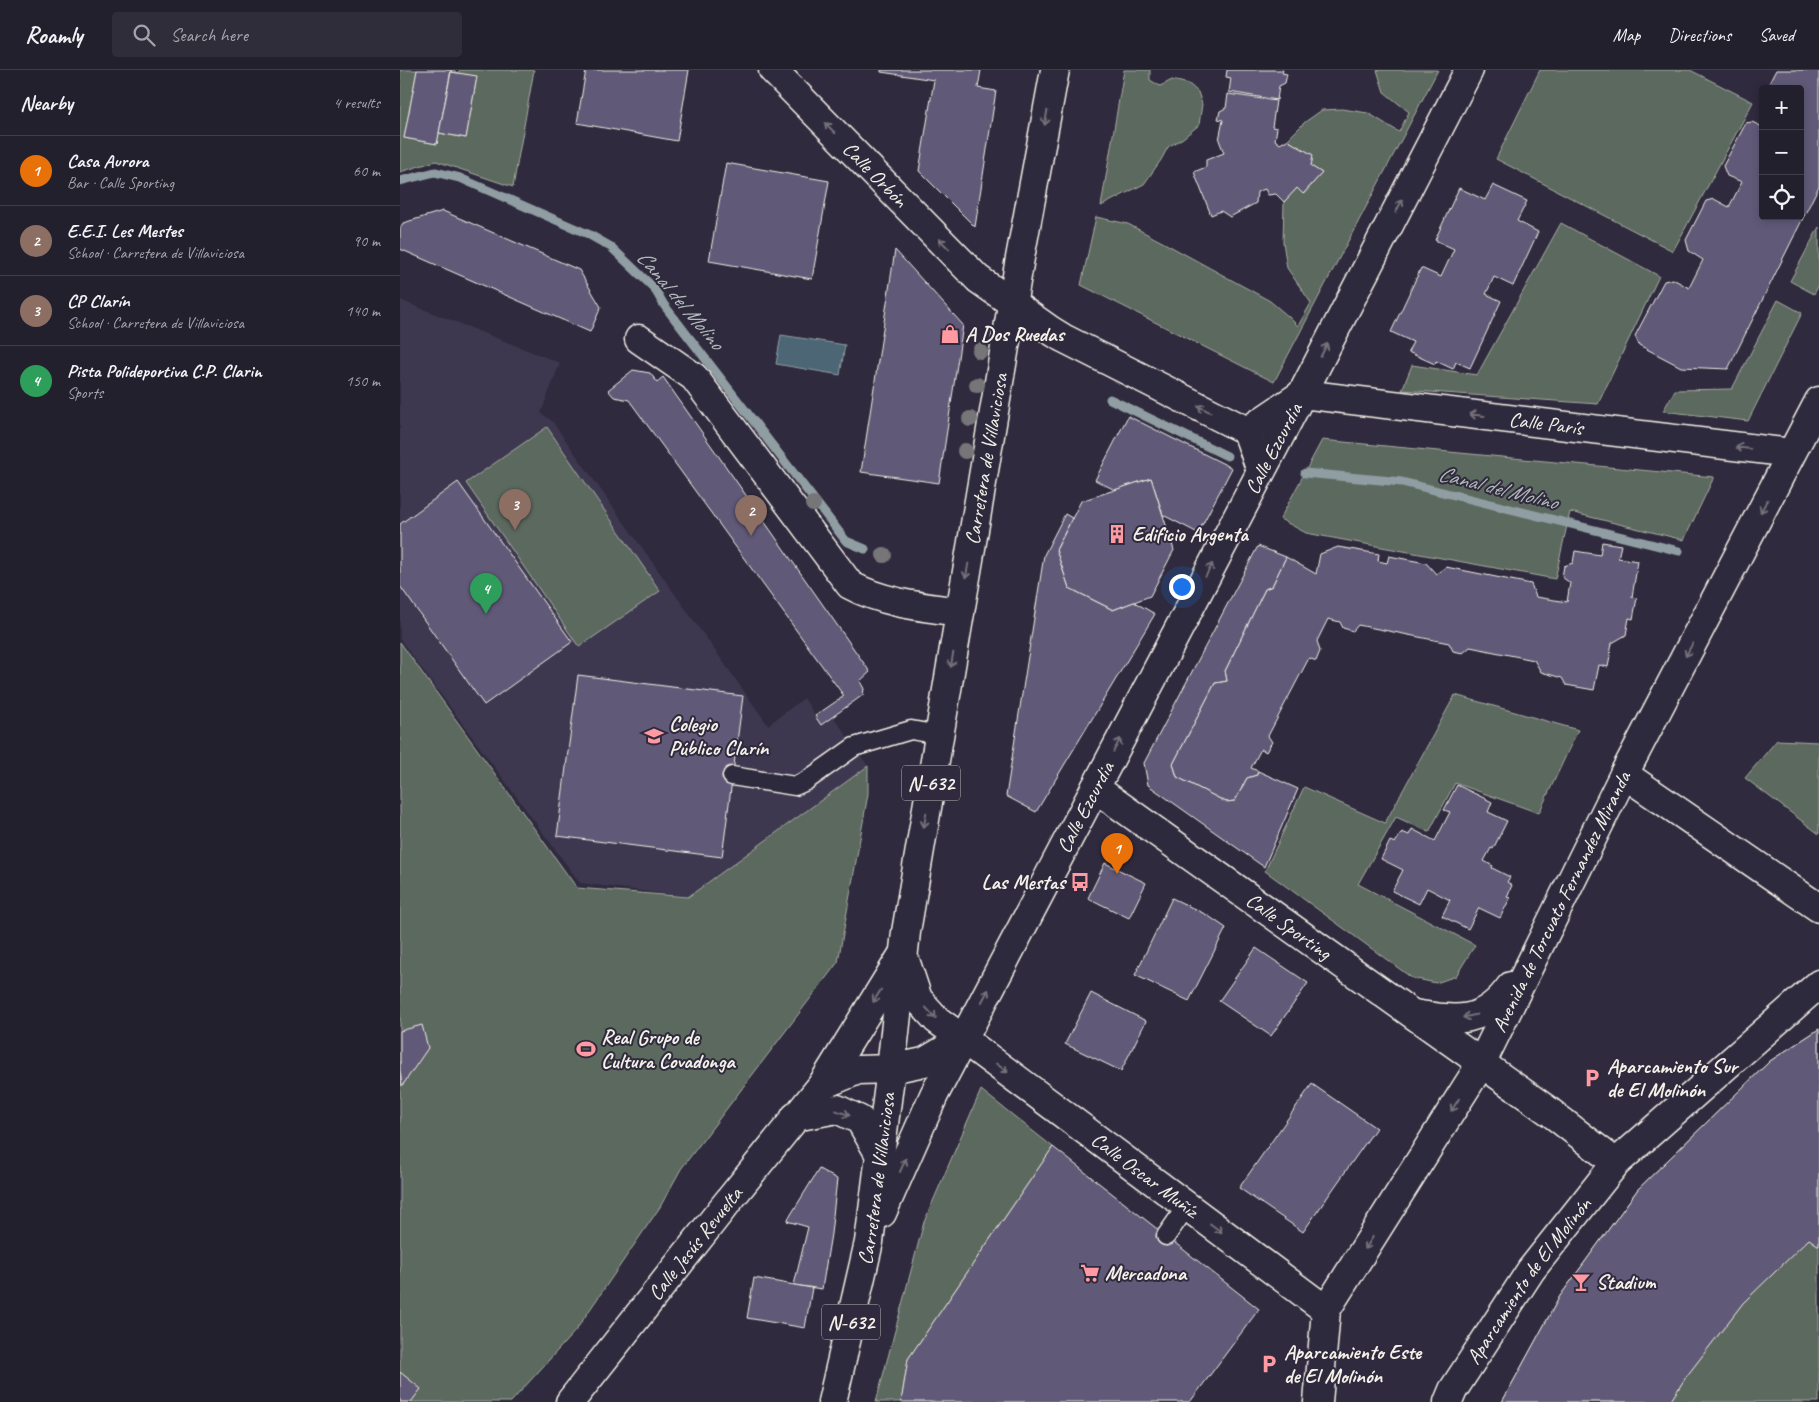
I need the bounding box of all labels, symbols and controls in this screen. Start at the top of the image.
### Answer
search box [112,12,462,57]
text: Roamly [25,20,82,50]
icon: search [130,21,158,49]
text: Search here [170,23,248,47]
text: Map [1613,24,1640,46]
text: Directions [1668,24,1731,46]
text: Saved [1759,24,1794,46]
map controls [1759,85,1804,220]
button: + [1759,85,1804,130]
text: Nearby [20,90,73,116]
text: 4 results [333,93,380,113]
one-way arrow [1041,110,1050,126]
one-way arrow [824,122,836,134]
button: − [1759,130,1804,175]
street label: Calle Orbón [837,136,914,213]
text: Casa Aurora [67,149,149,173]
text: 1 [32,161,40,181]
text: 60 m [353,161,380,181]
text: Bar · Calle Sporting [67,173,174,193]
button: locate [1759,175,1804,220]
one-way arrow [1395,199,1404,214]
text: E.E.I. Les Mestes [67,219,183,243]
text: 2 [32,231,40,251]
text: 90 m [353,231,380,251]
one-way arrow [938,238,950,250]
text: School · Carretera de Villaviciosa [67,243,244,263]
water label: Canal del Molino [630,244,732,358]
text: CP Clarín [67,289,130,313]
text: 3 [32,301,40,321]
text: 140 m [346,301,380,321]
text: School · Carretera de Villaviciosa [67,313,244,333]
place label: A Dos Ruedas [965,321,1066,347]
shop icon: A Dos Ruedas [939,323,961,345]
one-way arrow [1319,343,1329,358]
text: Pista Polideportiva C.P. Clarin [67,359,262,383]
street label: Carretera de Villaviciosa [959,370,1013,547]
text: 4 [32,371,40,391]
text: 150 m [346,371,380,391]
text: Sports [67,383,103,403]
street label: Calle Ezcurdia [1239,397,1309,499]
one-way arrow [1196,404,1211,414]
street label: Calle París [1507,406,1586,441]
one-way arrow [1470,410,1486,420]
one-way arrow [1735,443,1751,453]
water label: Canal del Molino [1435,460,1563,517]
pin: 3 [499,489,531,530]
pin: 2 [735,495,767,536]
one-way arrow [1759,499,1769,514]
place label: Edificio Argenta [1132,521,1249,547]
building icon: Edificio Argenta [1106,523,1128,545]
one-way arrow [961,563,971,579]
one-way arrow [1205,563,1214,578]
pin: 4 [470,573,502,614]
your location [1169,574,1195,600]
one-way arrow [1684,643,1694,658]
one-way arrow [946,652,956,668]
place label: Colegio Público Clarín [669,711,770,761]
school or university icon: Colegio Público Clarín [643,725,665,747]
one-way arrow [1113,738,1122,753]
street label: Calle Ezcurdia [1050,756,1120,857]
road number: N-632 [902,766,960,800]
street label: Avenida de Torcuato Fernandez Miranda [1486,766,1637,1037]
one-way arrow [919,812,929,828]
pin: 1 [1101,833,1133,874]
place label: Las Mestas [981,869,1068,895]
bus stop icon: Las Mestas [1069,871,1091,893]
street label: Calle Sporting [1241,887,1338,966]
one-way arrow [872,988,882,1002]
one-way arrow [981,989,990,1004]
one-way arrow [925,1006,937,1019]
one-way arrow [1462,1012,1478,1022]
place label: Real Grupo de Cultura Covadonga [601,1024,736,1074]
sports icon: Real Grupo de Cultura Covadonga [575,1038,597,1060]
place label: Aparcamiento Sur de El Molinón [1607,1053,1740,1103]
one-way arrow [995,1063,1008,1074]
parking icon: Aparcamiento Sur de El Molinón [1581,1067,1603,1089]
street label: Carretera de Villaviciosa [851,1090,901,1267]
one-way arrow [1450,1098,1460,1112]
one-way arrow [835,1109,850,1118]
street label: Calle Oscar Muñíz [1086,1126,1206,1225]
one-way arrow [898,1158,908,1173]
street label: Calle Jesús Revuelta [642,1180,749,1305]
street label: Aparcamiento de El Molinón [1460,1191,1597,1369]
one-way arrow [1209,1223,1223,1233]
one-way arrow [1363,1235,1373,1249]
place label: Mercadona [1105,1260,1188,1286]
supermarket icon: Mercadona [1079,1262,1101,1284]
place label: Stadium [1596,1269,1656,1295]
bar icon: Stadium [1570,1271,1592,1293]
road number: N-632 [822,1304,880,1340]
place label: Aparcamiento Este de El Molinón [1284,1339,1423,1389]
parking icon: Aparcamiento Este de El Molinón [1258,1353,1280,1375]

